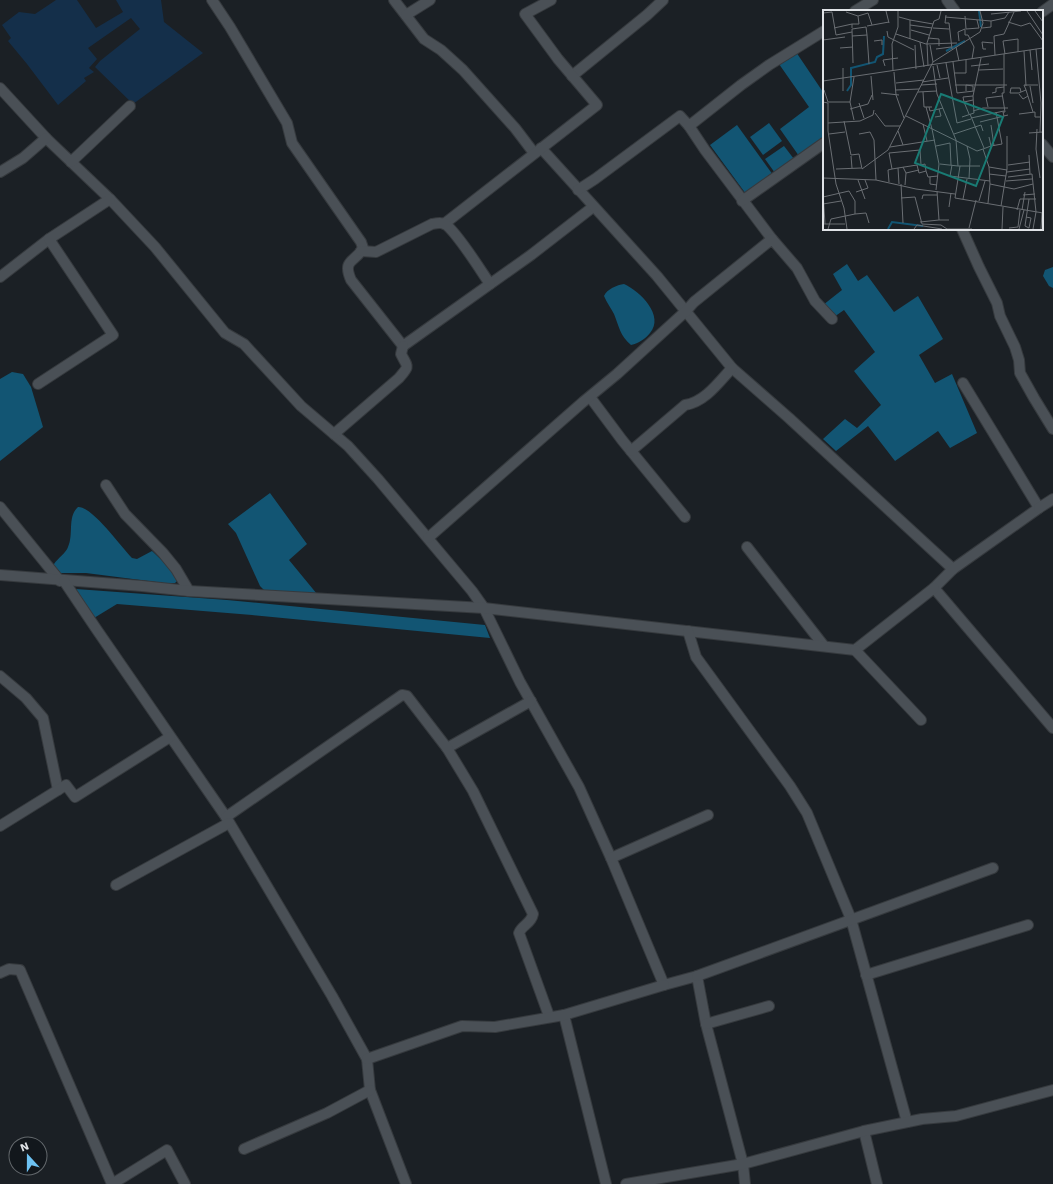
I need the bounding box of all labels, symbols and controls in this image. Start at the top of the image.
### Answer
inset map [823,10,1043,230]
north arrow [8,1136,48,1176]
text: N [18,1140,31,1155]

